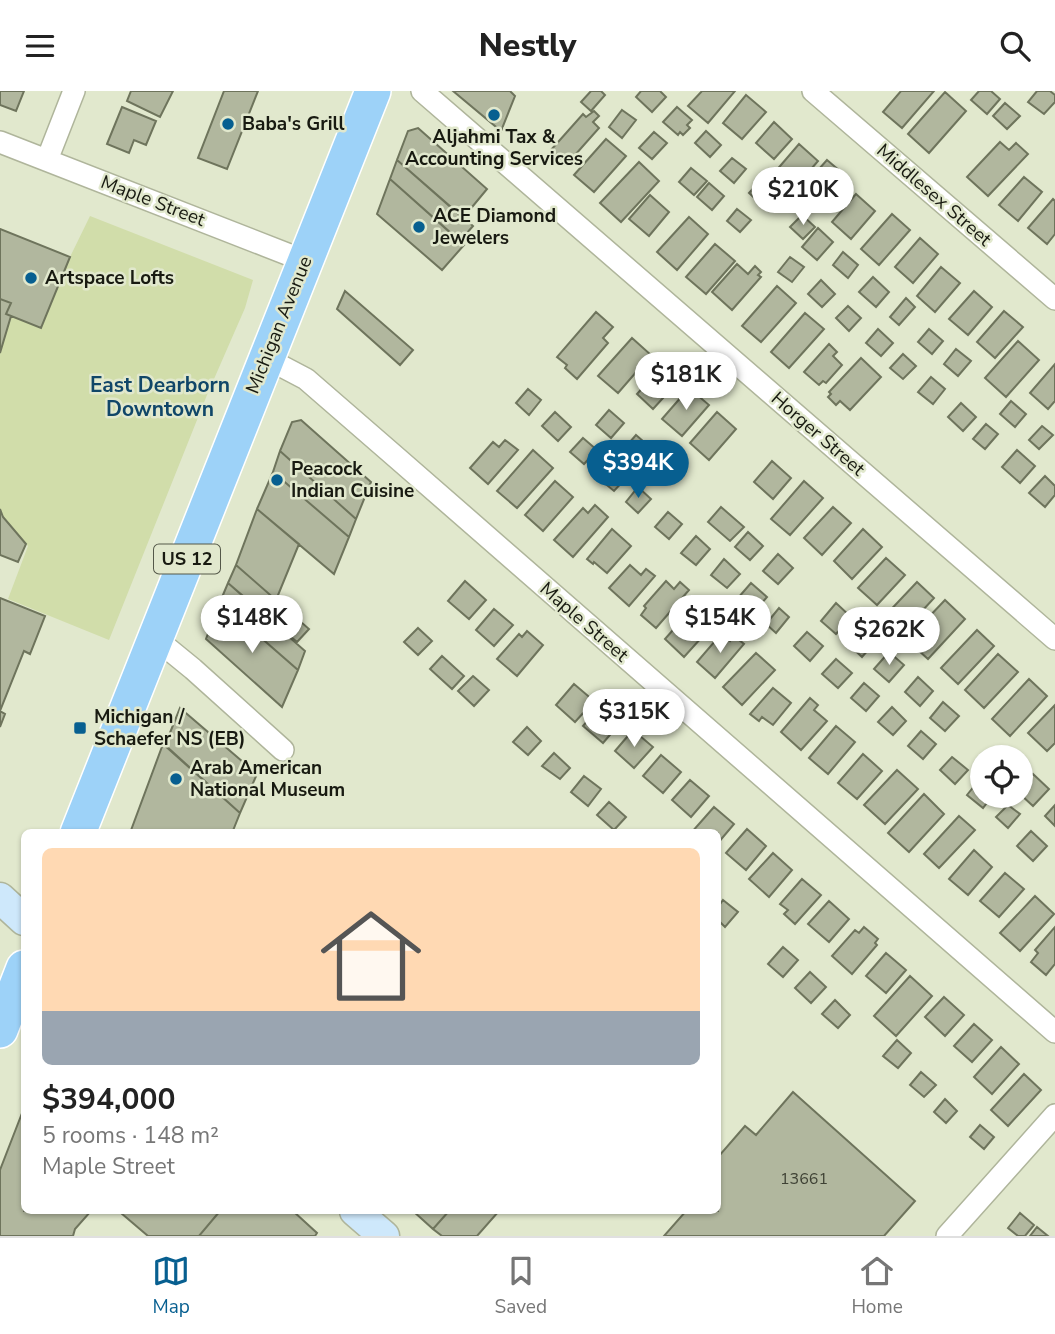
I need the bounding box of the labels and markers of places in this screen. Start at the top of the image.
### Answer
marker: Aljahmi Tax & Accounting Services [486,107,502,123]
place label: Baba's Grill [242,111,345,137]
marker: Baba's Grill [220,116,236,132]
place label: Aljahmi Tax & Accounting Services [405,124,583,172]
pin: $210K [754,167,852,227]
place label: ACE Diamond Jewelers [432,203,556,251]
marker: ACE Diamond Jewelers [411,219,427,235]
place label: Artspace Lofts [45,265,174,291]
marker: Artspace Lofts [23,270,39,286]
pin: $181K [637,353,735,412]
pin: $394K [589,441,687,500]
place label: Peacock Indian Cuisine [291,456,414,504]
marker: Peacock Indian Cuisine [269,472,285,488]
pin: $148K [203,595,301,655]
pin: $154K [671,595,769,655]
pin: $262K [840,607,938,667]
pin: $315K [585,689,683,749]
place label: Michigan / Schaefer NS (EB) [94,704,246,752]
marker: Michigan / Schaefer NS (EB) [72,720,88,736]
place label: Arab American National Museum [190,755,345,803]
marker: Arab American National Museum [168,771,184,787]

